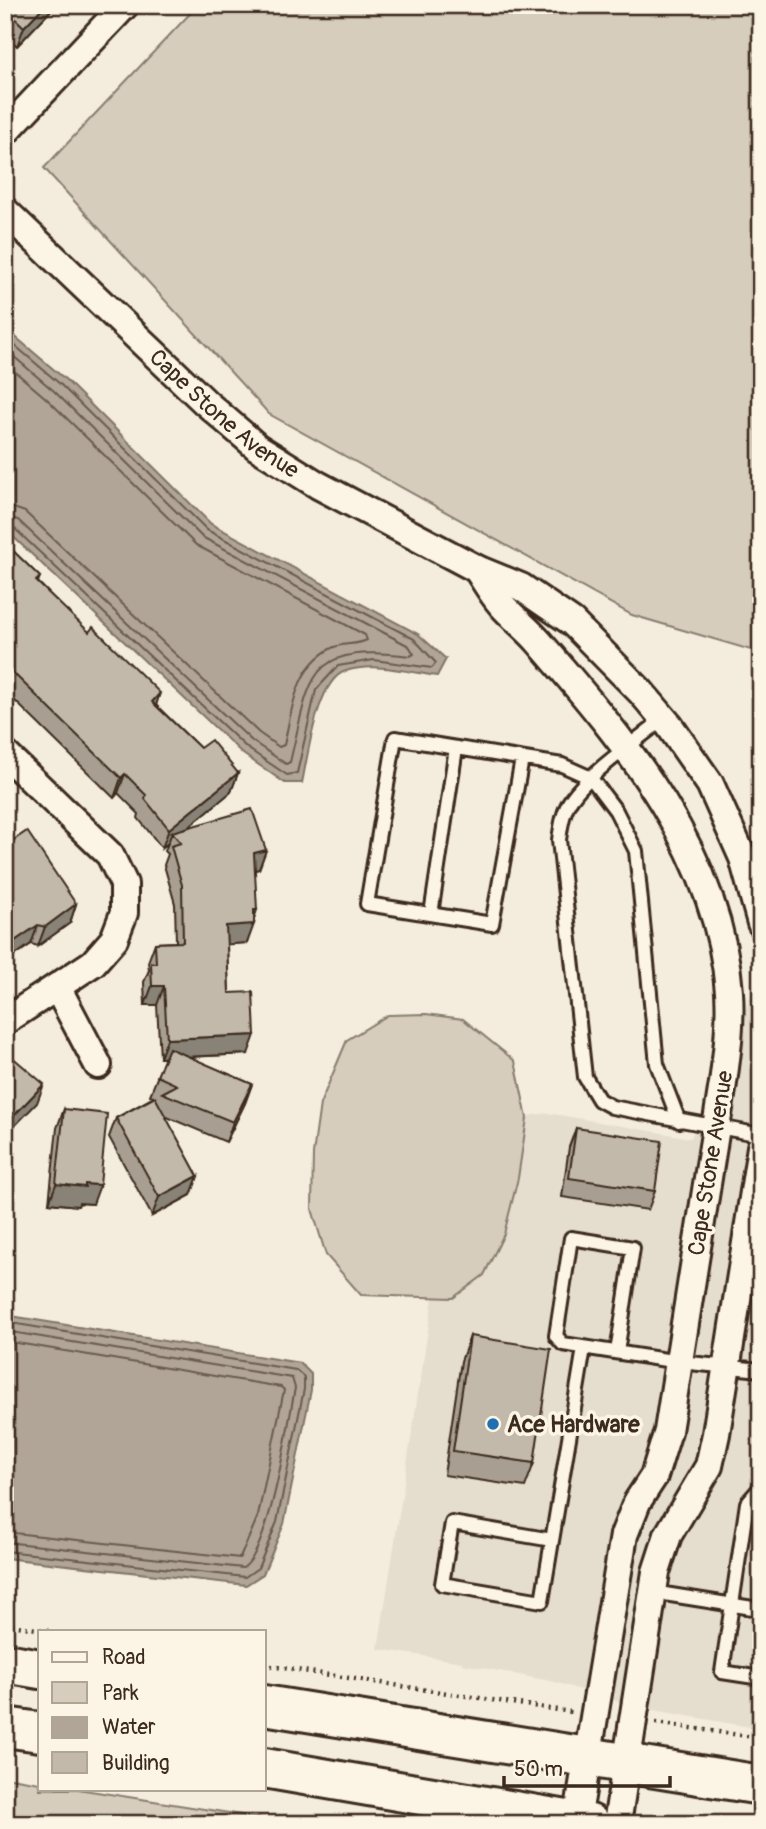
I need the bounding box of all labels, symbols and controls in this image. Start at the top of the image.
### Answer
street label: Cape Stone Avenue [143,343,305,485]
street label: Cape Stone Avenue [682,1068,740,1258]
place label: Ace Hardware [507,1410,640,1439]
marker: Ace Hardware [485,1416,501,1432]
legend [38,1630,266,1790]
text: Road [102,1644,146,1671]
text: Park [102,1680,139,1707]
text: Water [102,1714,156,1741]
scale bar [504,1745,670,1789]
text: Building [102,1750,169,1777]
text: 50 m [514,1756,563,1783]

